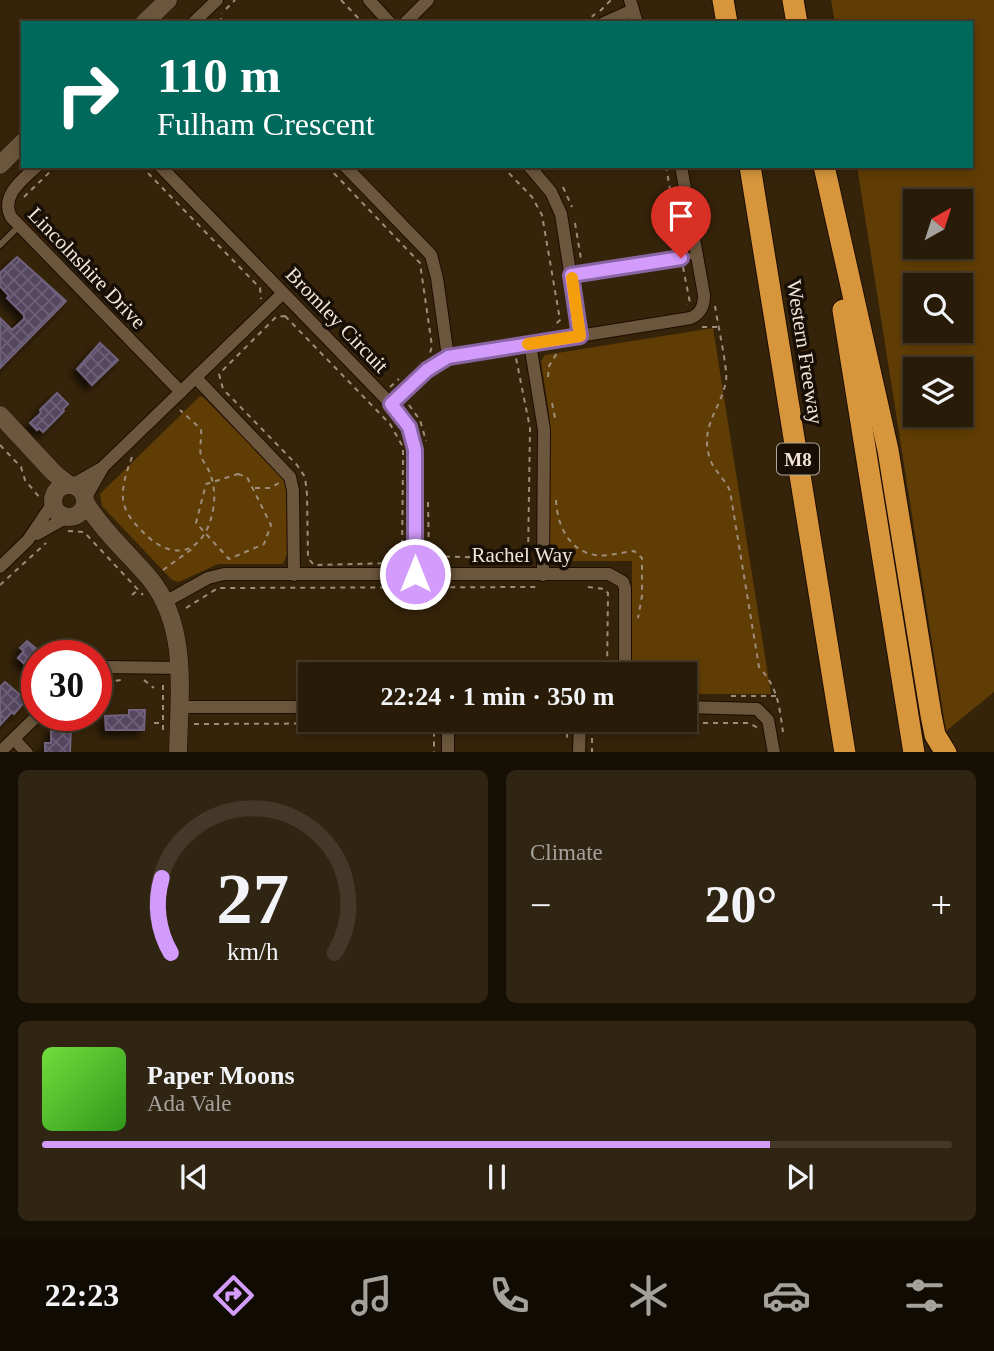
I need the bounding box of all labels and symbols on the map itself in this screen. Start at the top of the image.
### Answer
pin [651,186,711,258]
north arrow [903,189,973,259]
street label: Lincolnshire Drive [23,202,151,334]
street label: Bromley Circuit [281,262,393,378]
street label: Western Freeway [782,278,828,426]
road number: M8 [777,444,819,474]
position arrow [378,537,452,611]
street label: Rachel Way [471,543,573,567]
speed limit sign: 30 [21,640,112,731]

